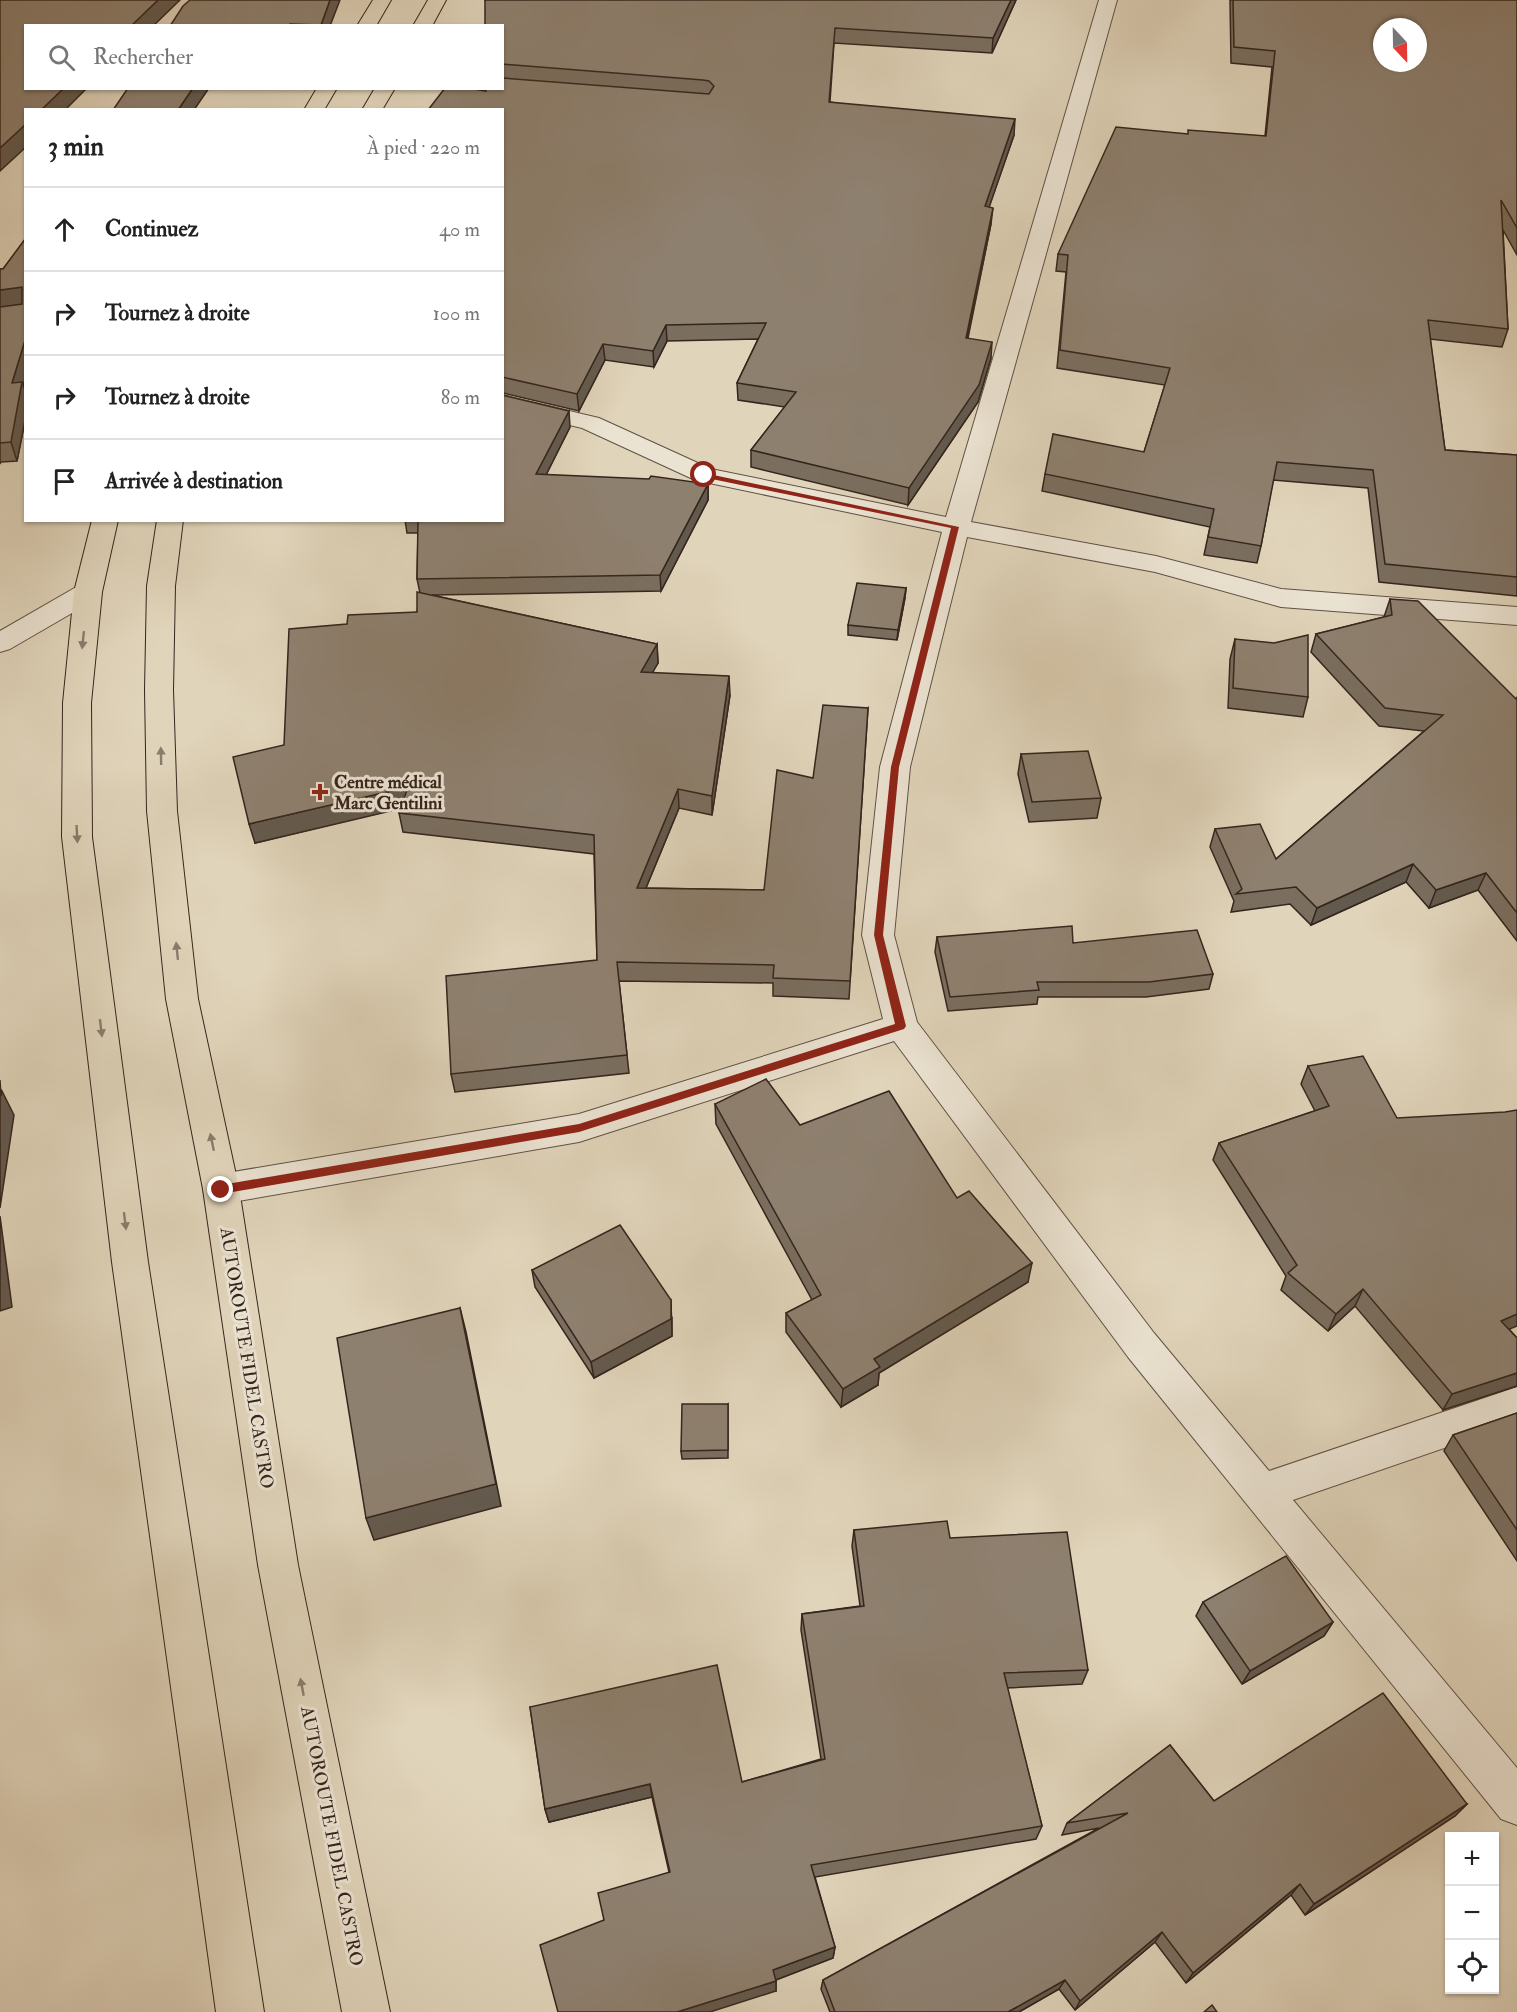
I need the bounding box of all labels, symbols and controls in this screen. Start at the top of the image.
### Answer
north arrow [1373,18,1427,72]
search box [24,24,504,90]
icon: search [45,41,78,74]
text: Rechercher [93,43,193,71]
text: 3 min [48,131,104,163]
text: À pied · 220 m [367,135,480,160]
icon: ahead [48,213,81,246]
text: Continuez [105,215,198,243]
text: 40 m [439,217,480,242]
icon: right [48,297,81,330]
text: Tournez à droite [105,299,250,327]
text: 100 m [433,301,480,326]
icon: right [48,381,81,414]
text: Tournez à droite [105,383,250,411]
text: 80 m [441,385,480,410]
route start [690,461,716,487]
icon: arrive [48,465,81,498]
text: Arrivée à destination [105,467,283,495]
one-way arrow [78,630,88,649]
one-way arrow [156,747,165,766]
place label: Centre médical Marc Gentilini [333,771,443,815]
marker: Centre médical Marc Gentilini [311,783,329,801]
one-way arrow [73,825,82,844]
one-way arrow [172,941,182,960]
one-way arrow [96,1018,105,1037]
one-way arrow [206,1133,216,1152]
route end [207,1176,233,1202]
one-way arrow [120,1212,129,1231]
street label: AUTOROUTE FIDEL CASTRO [214,1225,279,1490]
one-way arrow [297,1677,306,1696]
street label: AUTOROUTE FIDEL CASTRO [295,1703,368,1968]
map controls [1445,1832,1499,1994]
button: + [1445,1832,1499,1886]
button: − [1445,1886,1499,1940]
button: locate [1445,1940,1499,1994]

